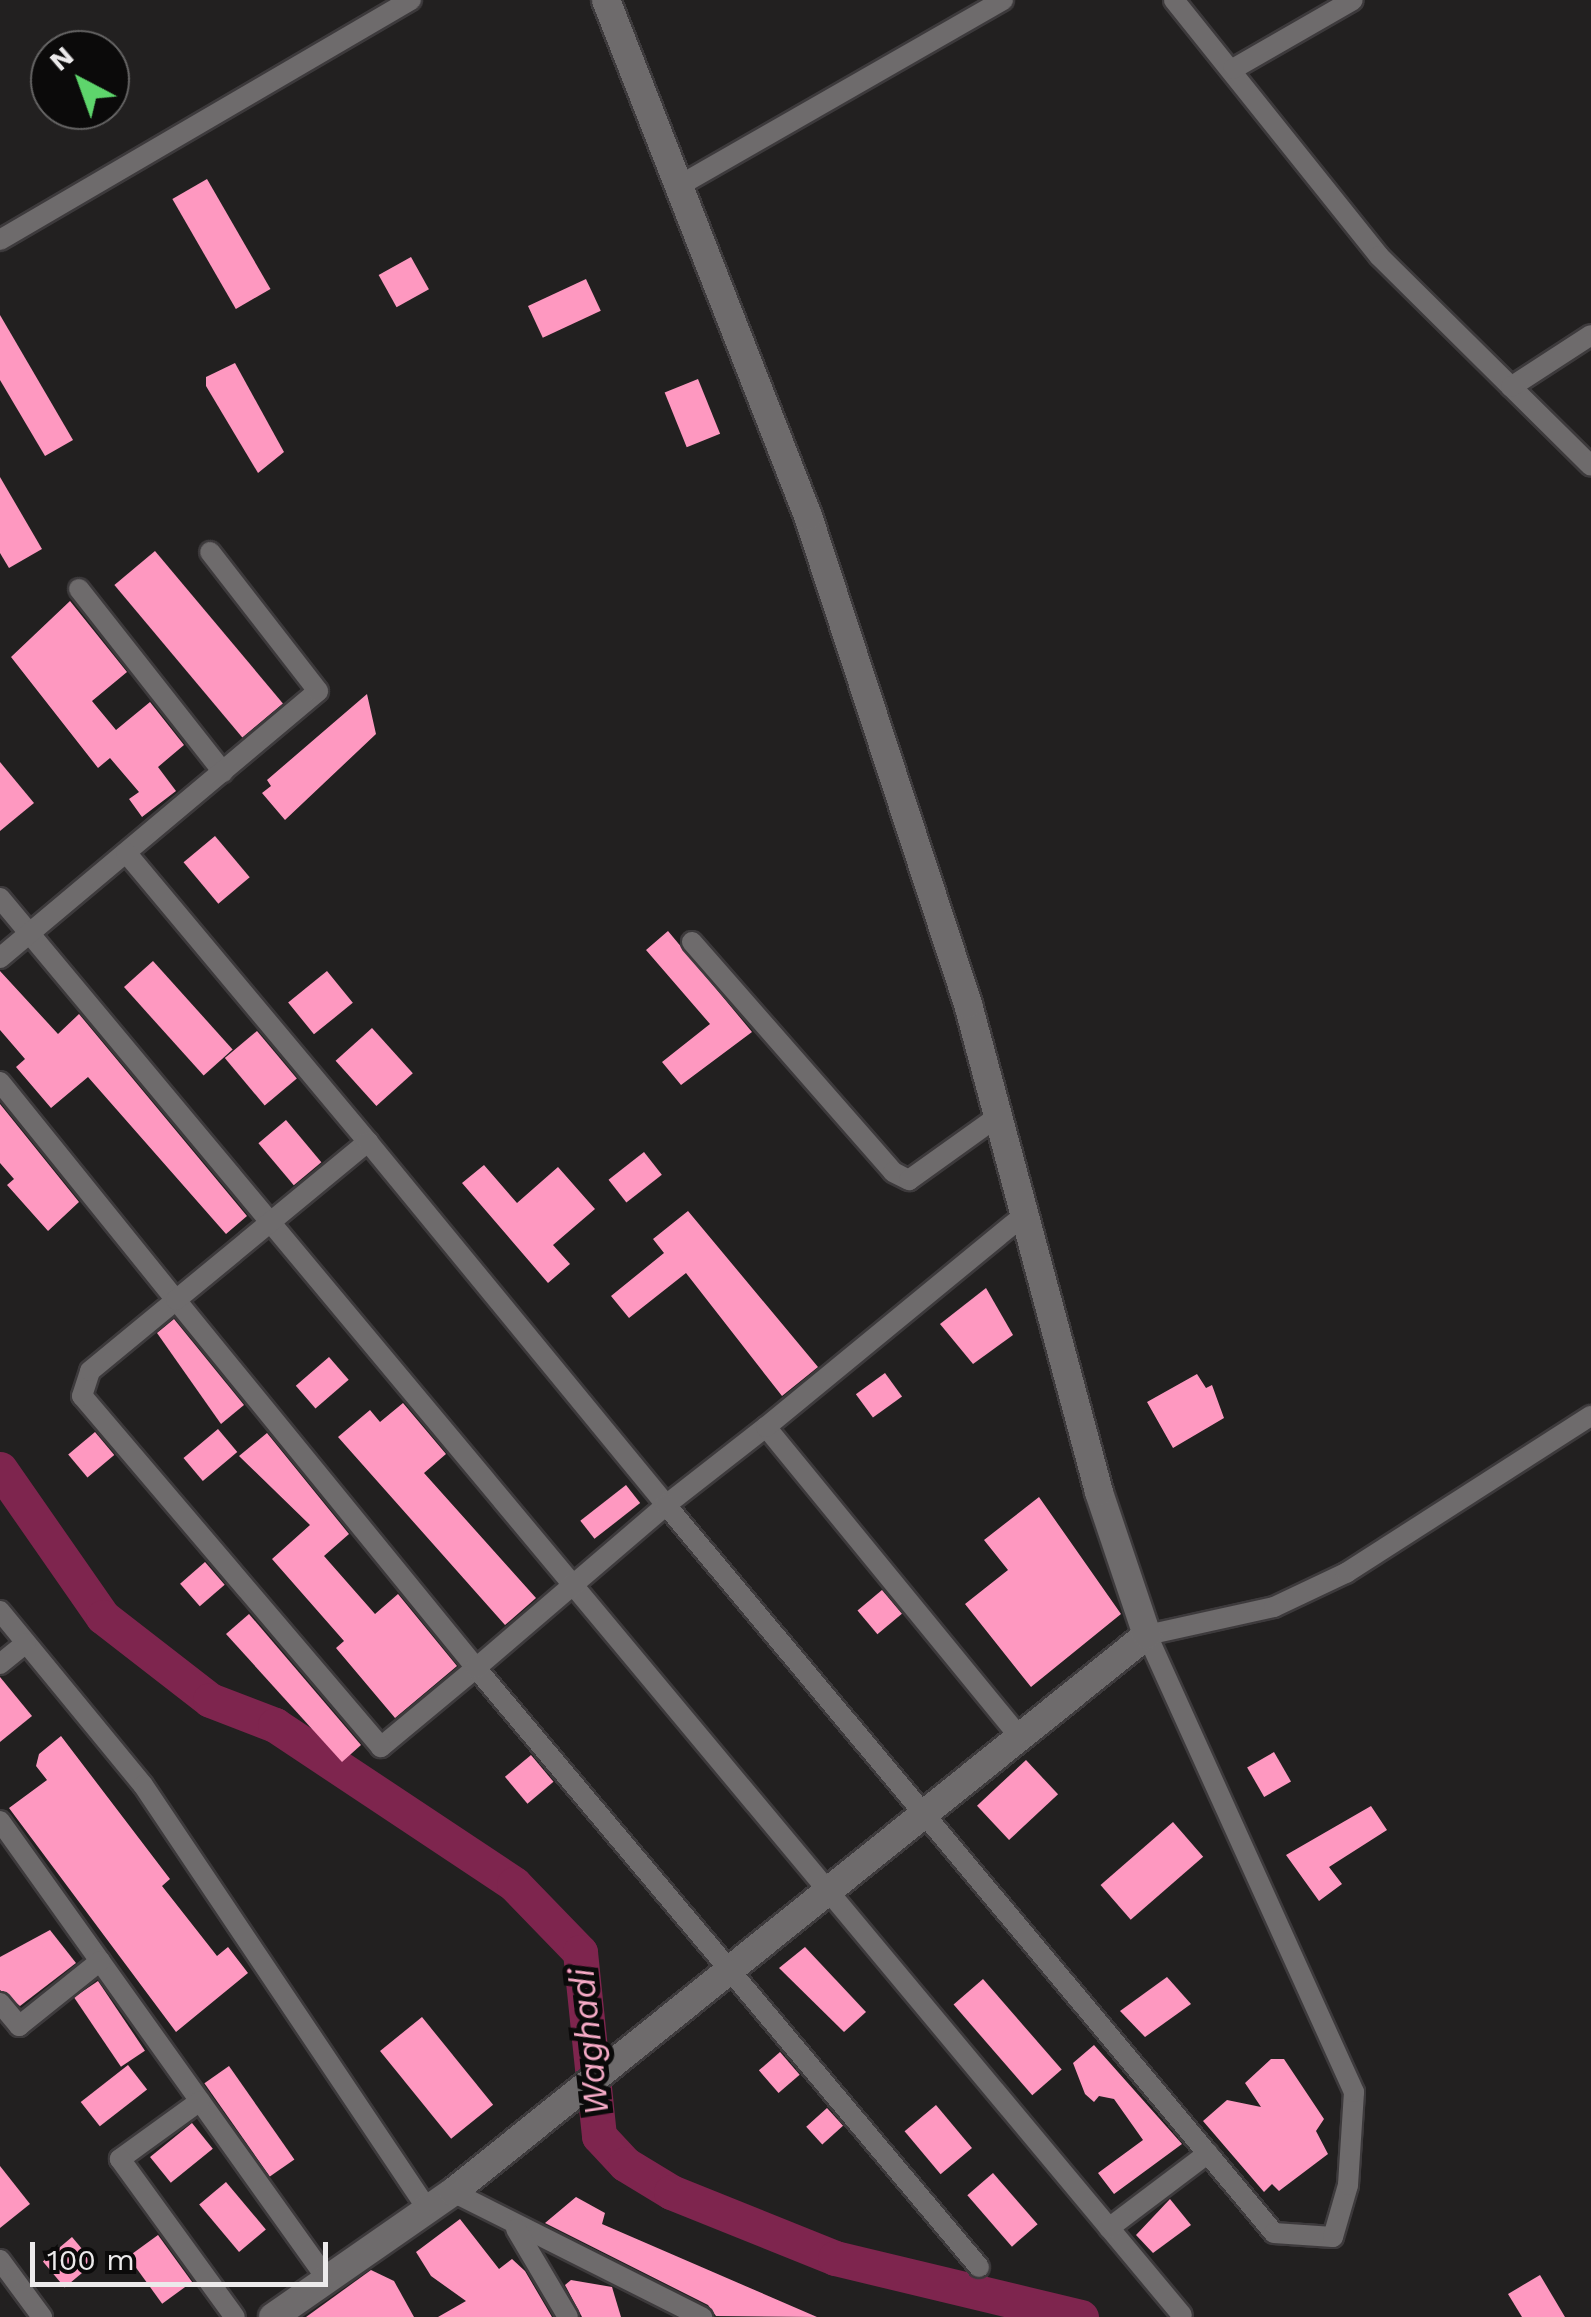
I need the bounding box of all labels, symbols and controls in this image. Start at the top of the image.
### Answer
north arrow [30,30,130,130]
text: N [43,39,80,78]
water label: Waghadi [560,1966,618,2118]
scale bar [35,2222,332,2284]
text: 100 m [47,2242,135,2277]

